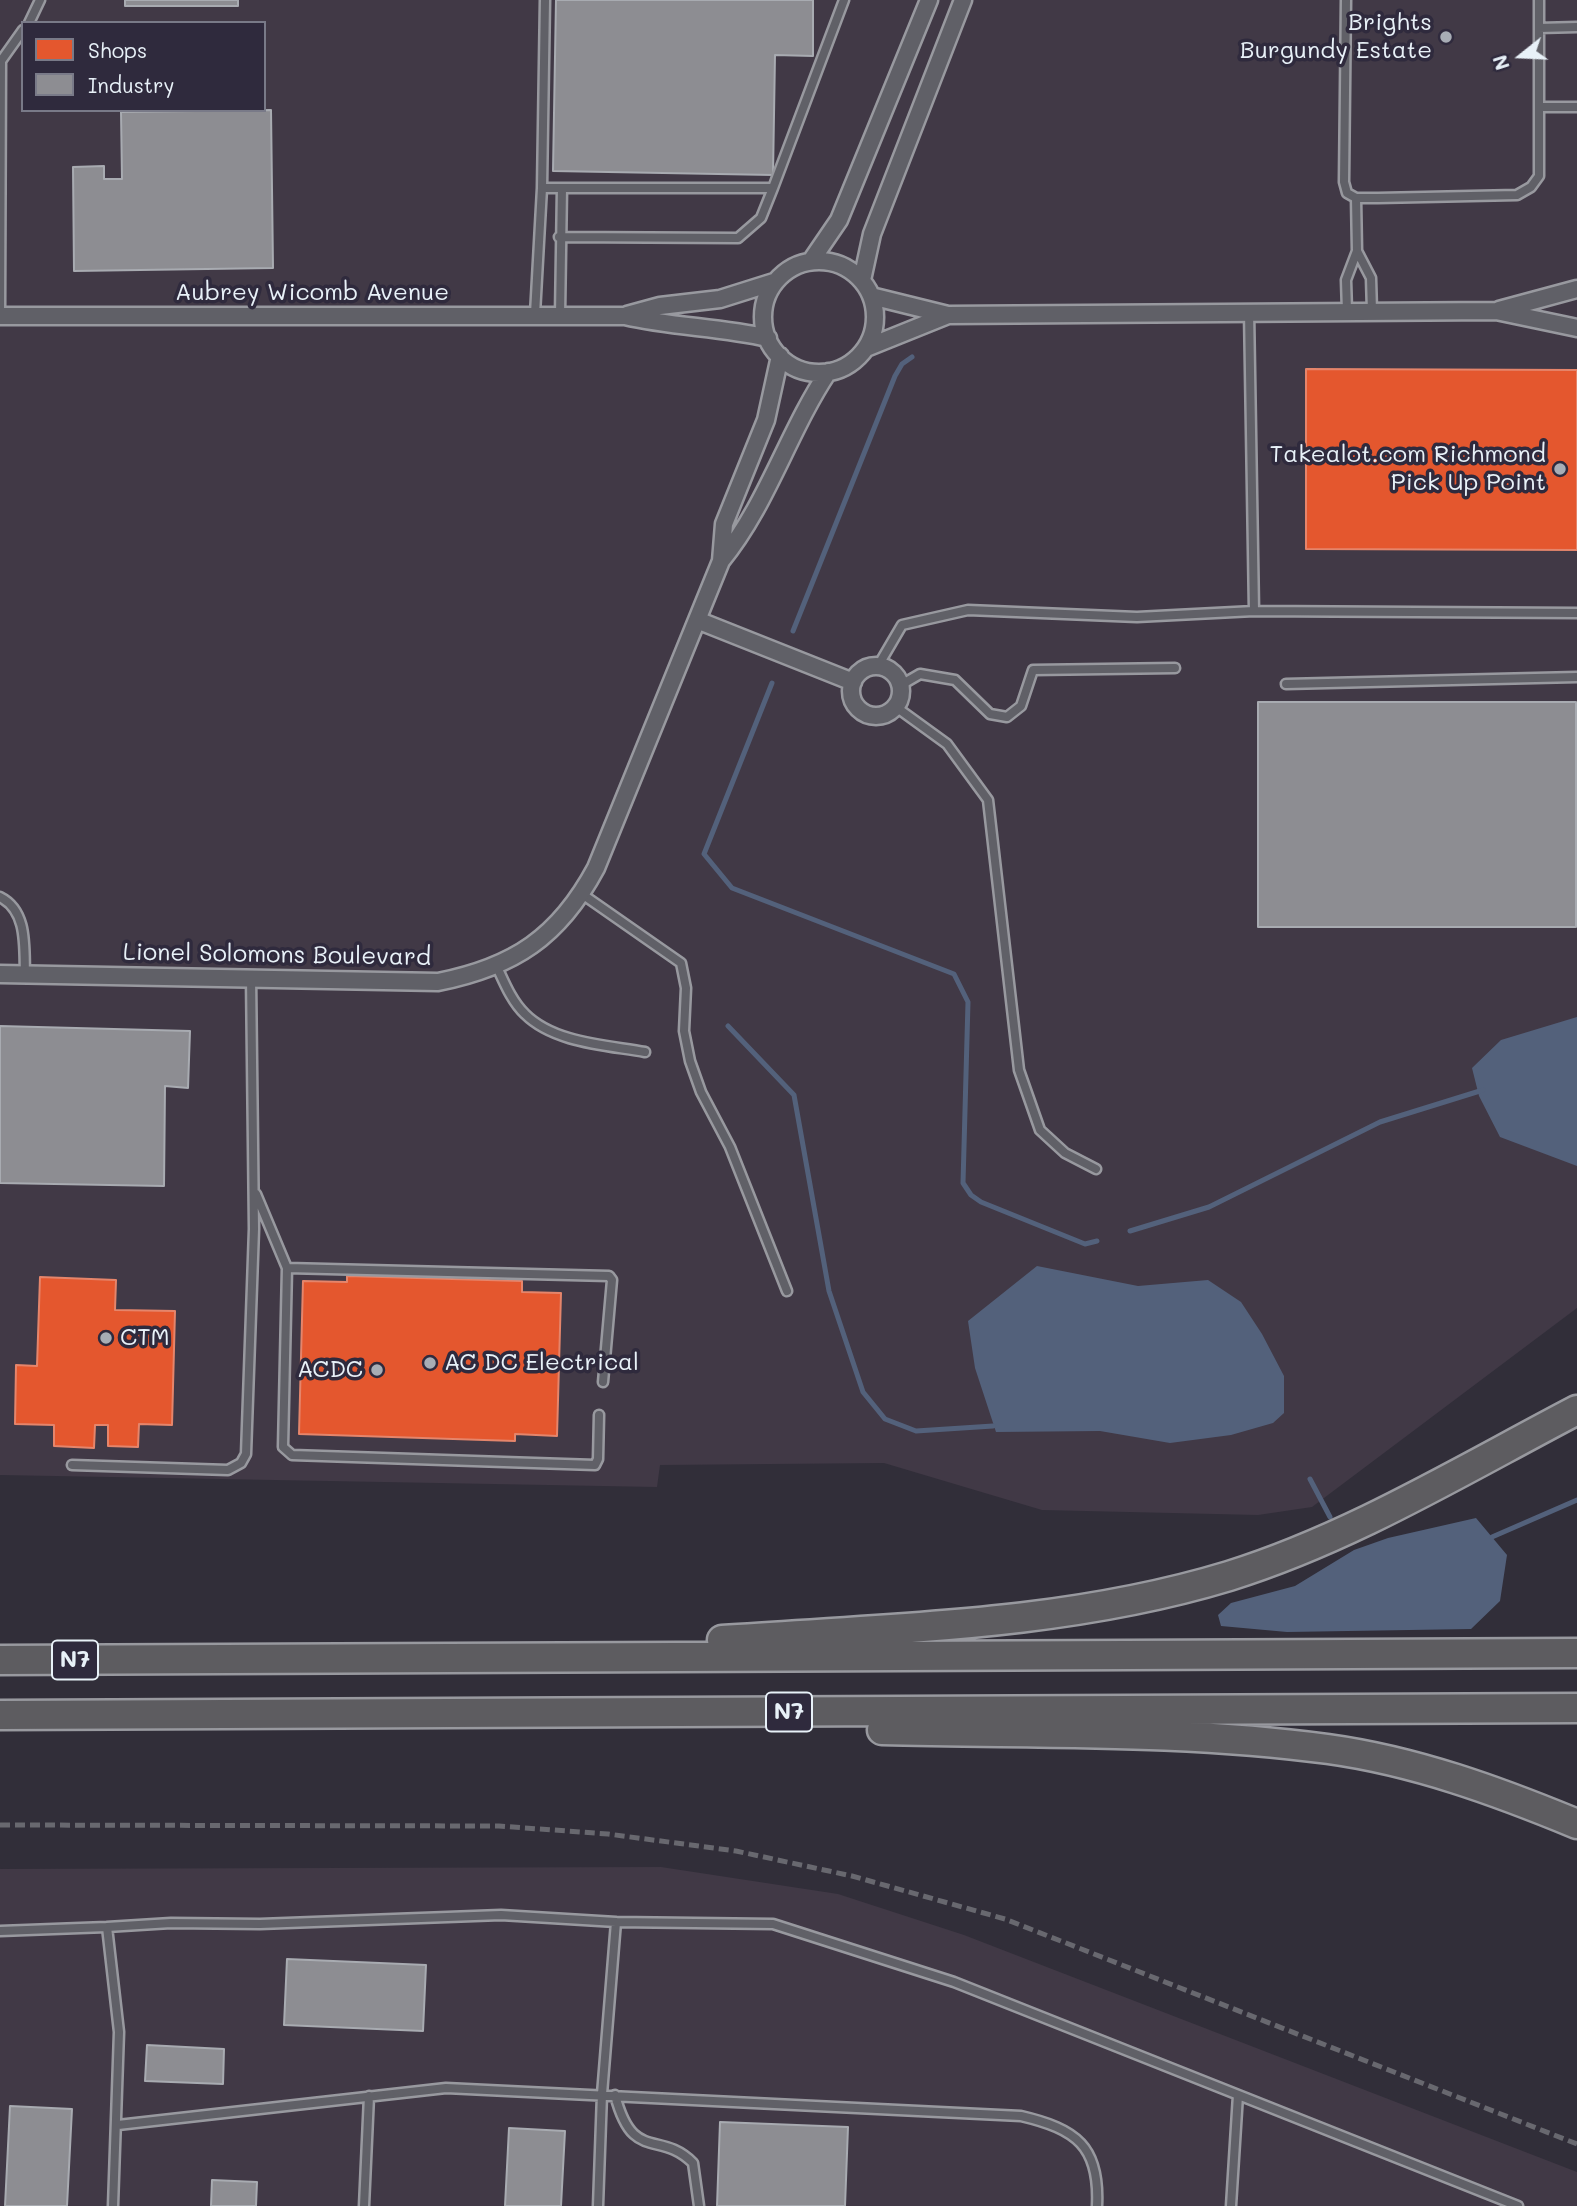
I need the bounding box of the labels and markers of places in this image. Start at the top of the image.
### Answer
place label: Brights Burgundy Estate [1240,9,1432,65]
marker: Brights Burgundy Estate [1438,29,1454,45]
place label: Takealot.com Richmond Pick Up Point [1270,441,1546,497]
marker: Takealot.com Richmond Pick Up Point [1552,461,1568,477]
place label: CTM [120,1324,170,1352]
marker: CTM [98,1330,114,1346]
place label: AC DC Electrical [444,1349,639,1377]
marker: AC DC Electrical [422,1355,438,1371]
place label: ACDC [297,1356,363,1384]
marker: ACDC [369,1362,385,1378]

